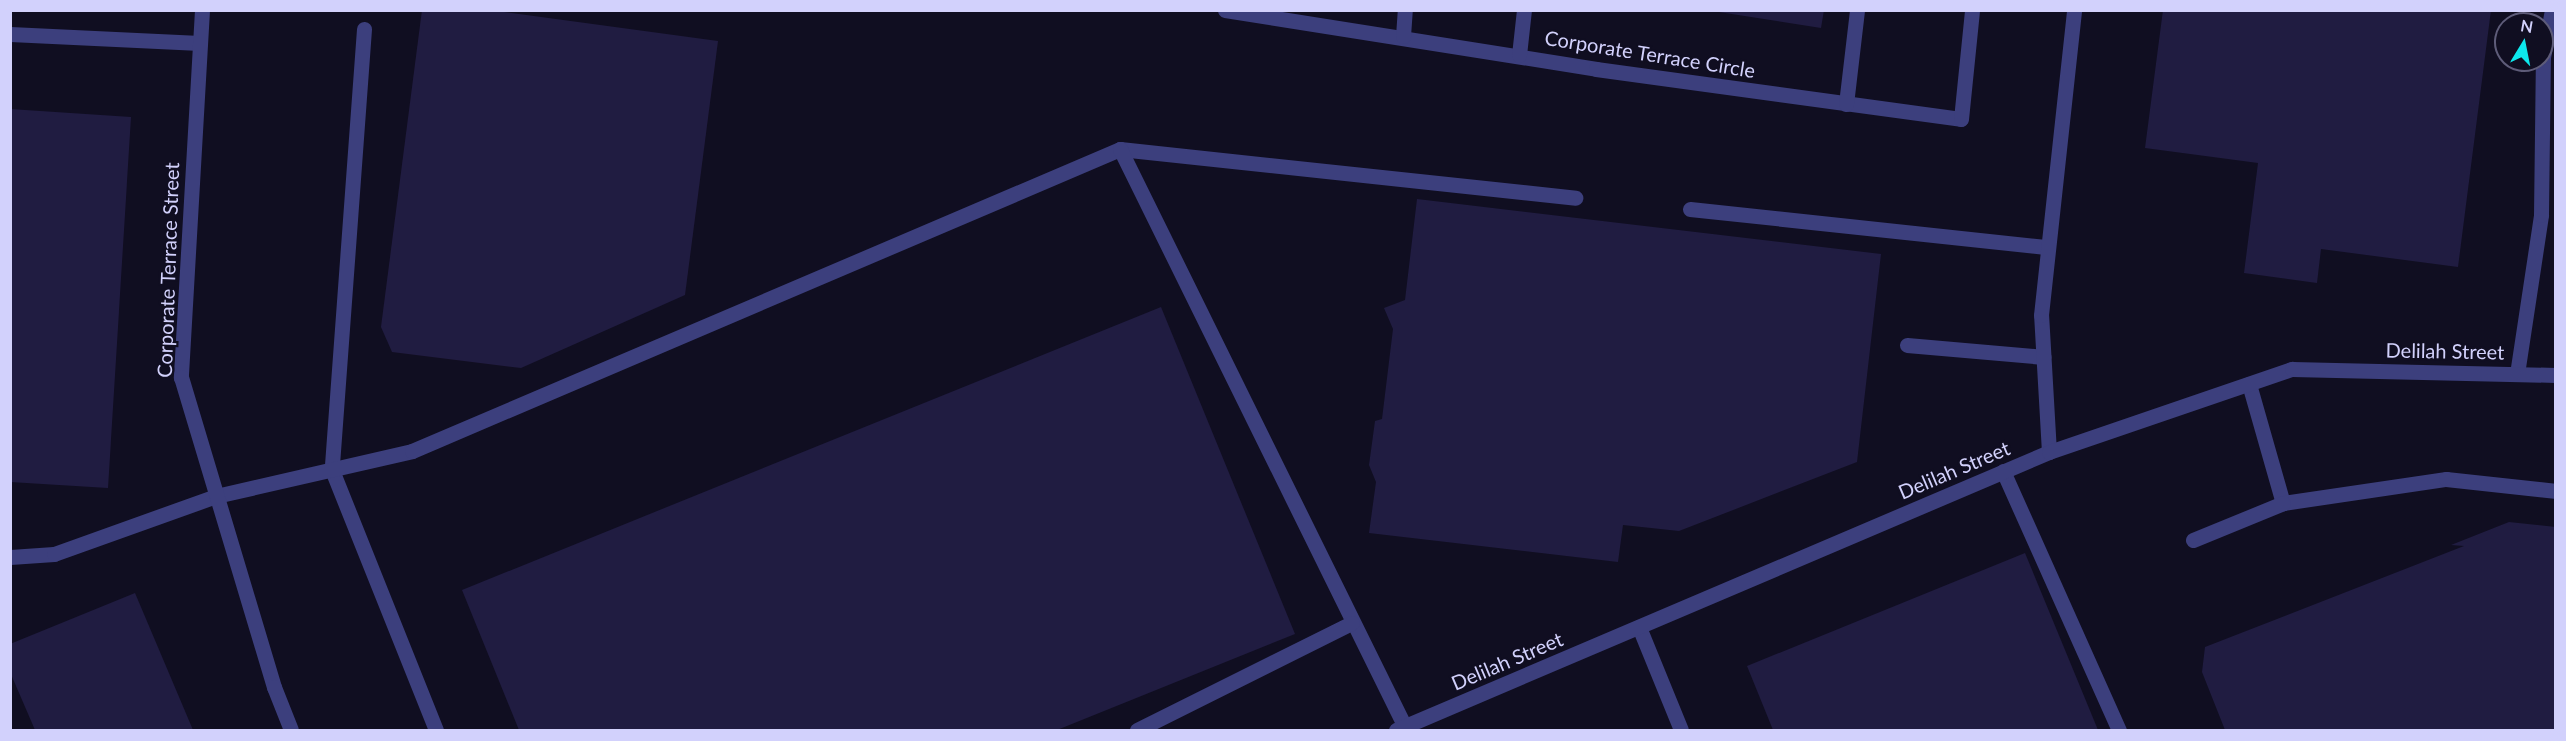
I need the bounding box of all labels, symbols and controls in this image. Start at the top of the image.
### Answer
north arrow [2494,12,2554,72]
text: N [2519,15,2535,36]
street label: Corporate Terrace Circle [1543,25,1757,83]
street label: Corporate Terrace Street [152,162,184,378]
street label: Delilah Street [2385,338,2505,364]
street label: Delilah Street [1895,436,2013,504]
street label: Delilah Street [1448,627,1566,695]

